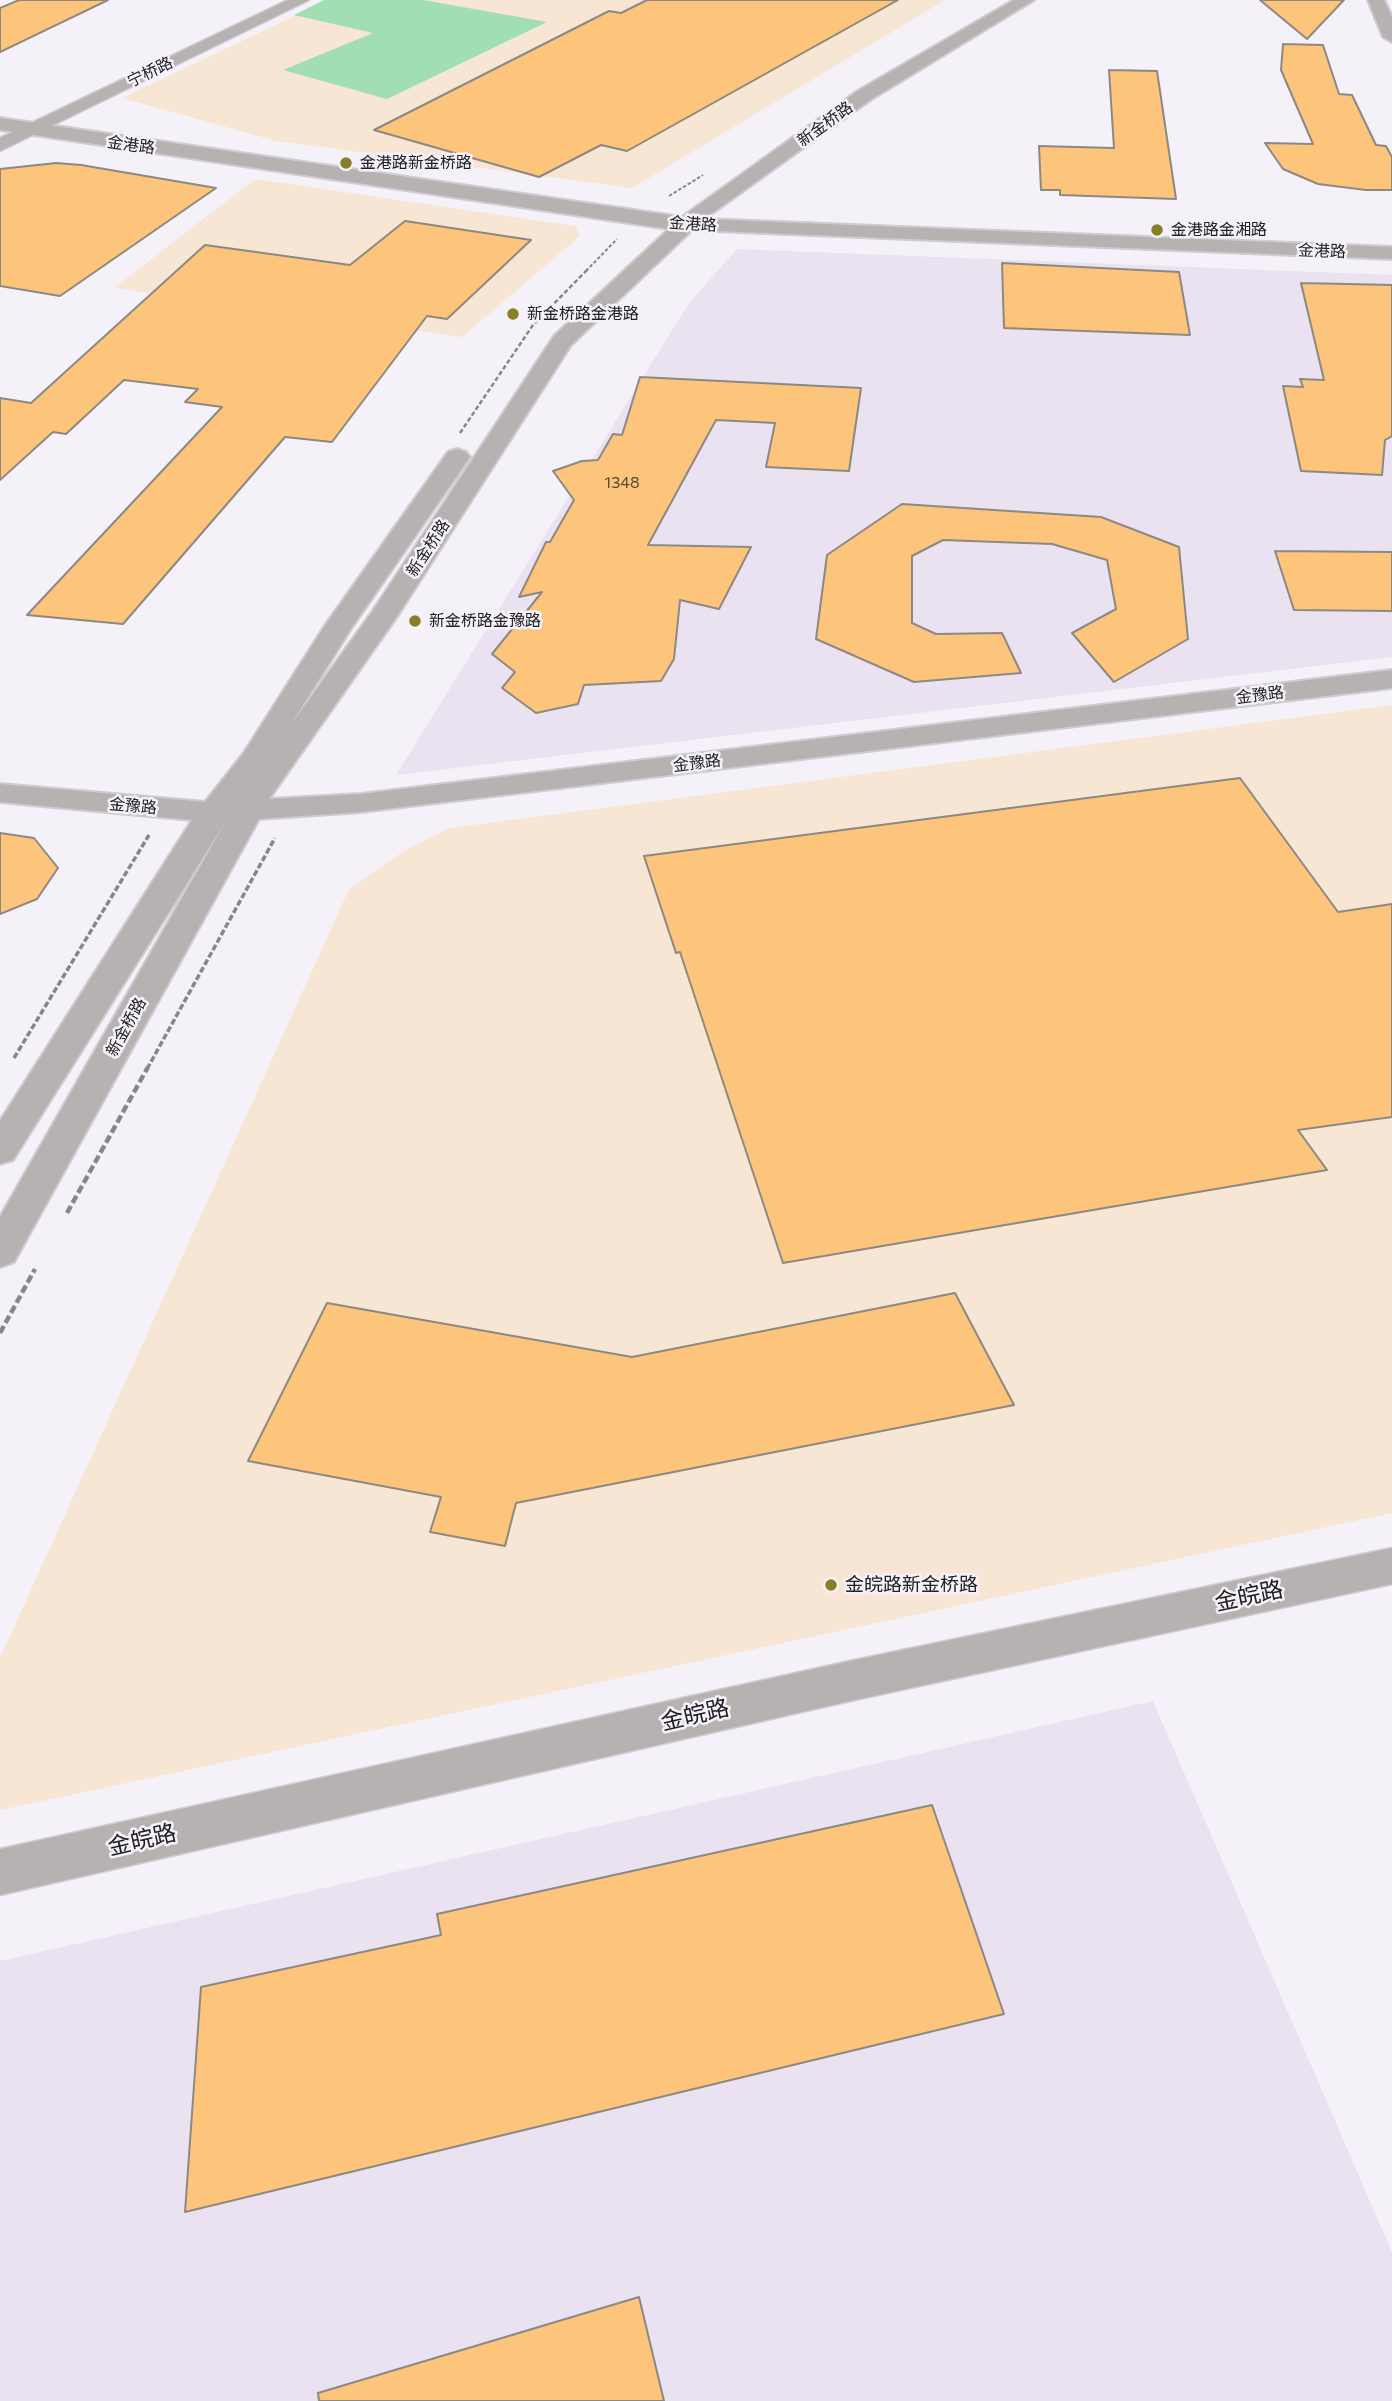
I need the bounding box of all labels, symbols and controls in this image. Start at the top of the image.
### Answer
street label: 宁桥路 [124,53,176,91]
street label: 新金桥路 [793,97,857,151]
street label: 金港路 [106,132,156,158]
place label: 金港路新金桥路 [360,153,472,173]
marker: 金港路新金桥路 [338,155,354,171]
street label: 金港路 [668,213,718,235]
place label: 金港路金湘路 [1171,220,1267,240]
marker: 金港路金湘路 [1149,222,1165,238]
street label: 金港路 [1298,241,1346,261]
place label: 新金桥路金港路 [527,304,639,324]
marker: 新金桥路金港路 [505,306,521,322]
house number: 1348 [604,473,640,493]
street label: 新金桥路 [403,516,453,580]
place label: 新金桥路金豫路 [429,611,541,631]
marker: 新金桥路金豫路 [407,613,423,629]
street label: 金豫路 [1235,683,1285,707]
street label: 金豫路 [672,751,722,775]
street label: 金豫路 [108,794,158,818]
street label: 新金桥路 [102,994,150,1060]
place label: 金皖路新金桥路 [845,1574,978,1596]
street label: 金皖路 [1212,1575,1286,1617]
marker: 金皖路新金桥路 [823,1577,839,1593]
street label: 金皖路 [658,1694,732,1736]
street label: 金皖路 [105,1819,179,1861]

